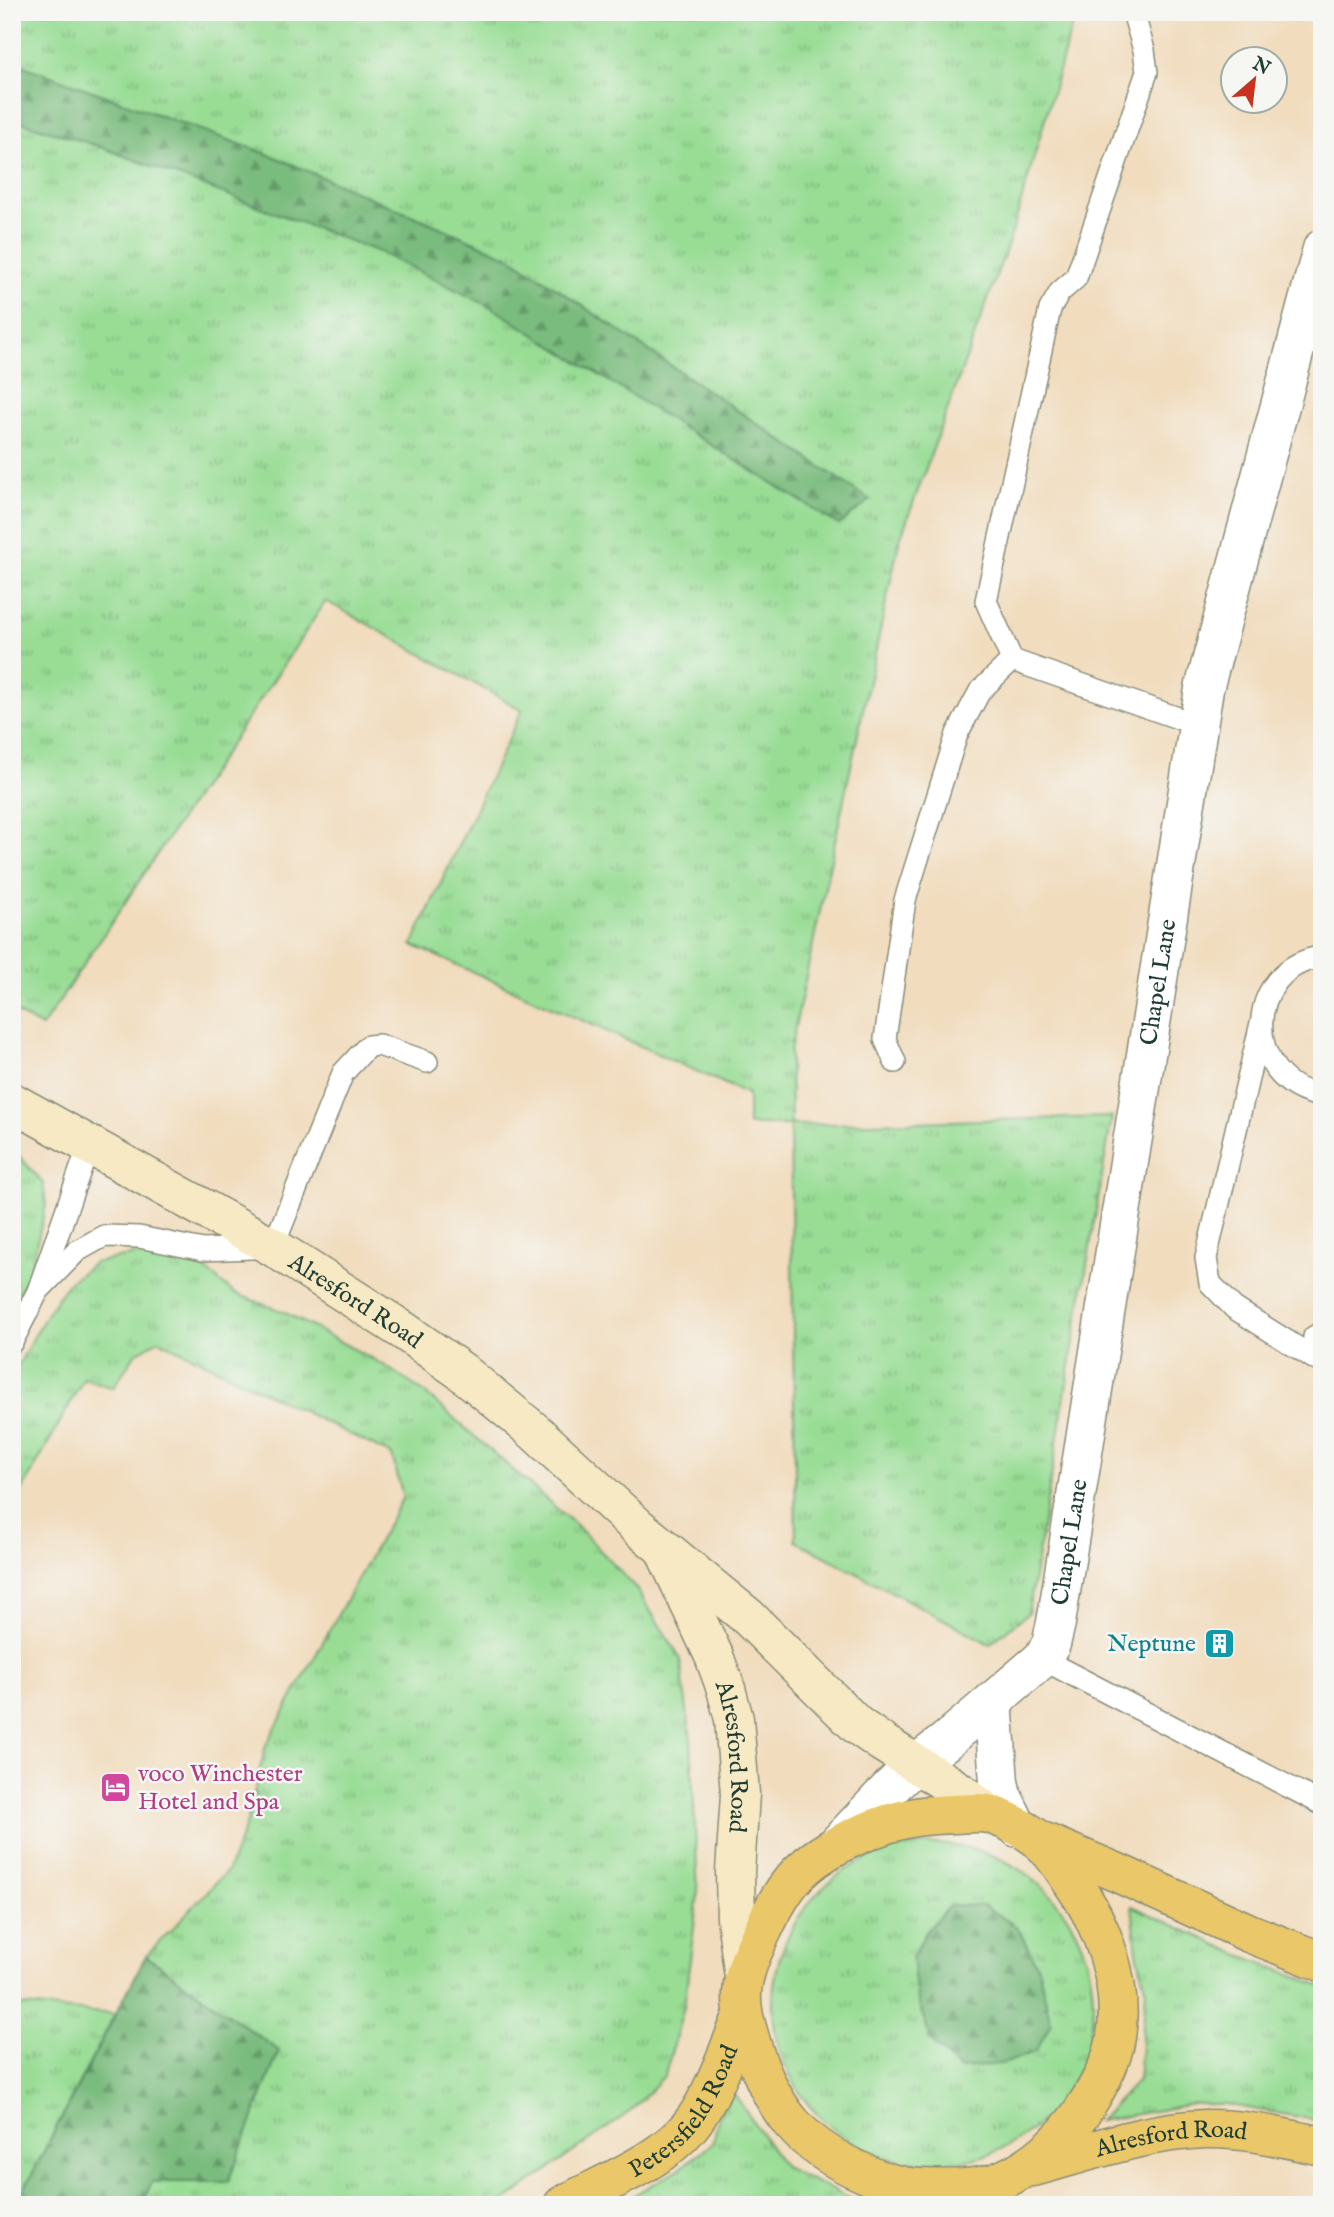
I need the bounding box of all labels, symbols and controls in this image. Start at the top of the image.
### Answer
north arrow [1218,46,1288,116]
text: N [1247,52,1274,81]
street label: Chapel Lane [1134,917,1184,1048]
street label: Alresford Road [281,1246,428,1356]
street label: Chapel Lane [1045,1477,1096,1608]
building icon: Neptune [1202,1626,1236,1660]
place label: Neptune [1107,1629,1196,1660]
street label: Alresford Road [707,1675,754,1834]
place label: voco Winchester Hotel and Spa [138,1759,303,1818]
hotel icon: voco Winchester Hotel and Spa [98,1770,132,1804]
street label: Petersfield Road [624,2041,746,2186]
street label: Alresford Road [1091,2115,1249,2166]

